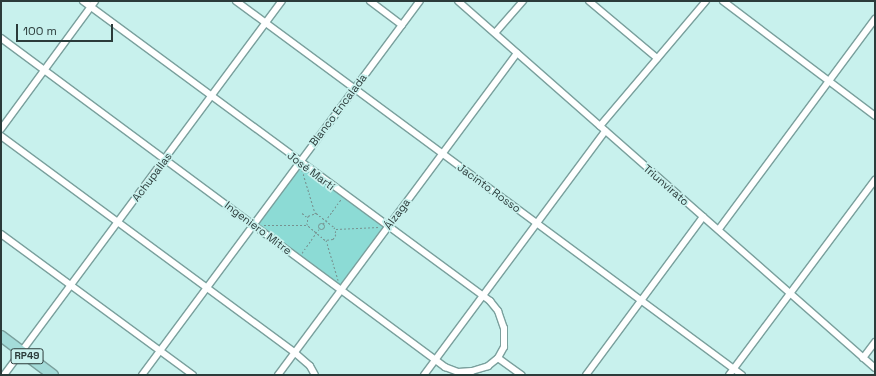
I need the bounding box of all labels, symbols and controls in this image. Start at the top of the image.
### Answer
scale bar [18,16,115,42]
text: 100 m [23,23,57,39]
street label: Blanco Encalada [306,71,370,149]
street label: José Martí [285,149,337,193]
street label: Achupallas [129,150,175,204]
street label: Jacinto Rosso [455,161,523,215]
street label: Triunvirato [641,162,691,208]
street label: Álzaga [381,196,413,232]
street label: Ingeniero Mitre [222,199,294,257]
road number: RP49 [10,348,44,364]

